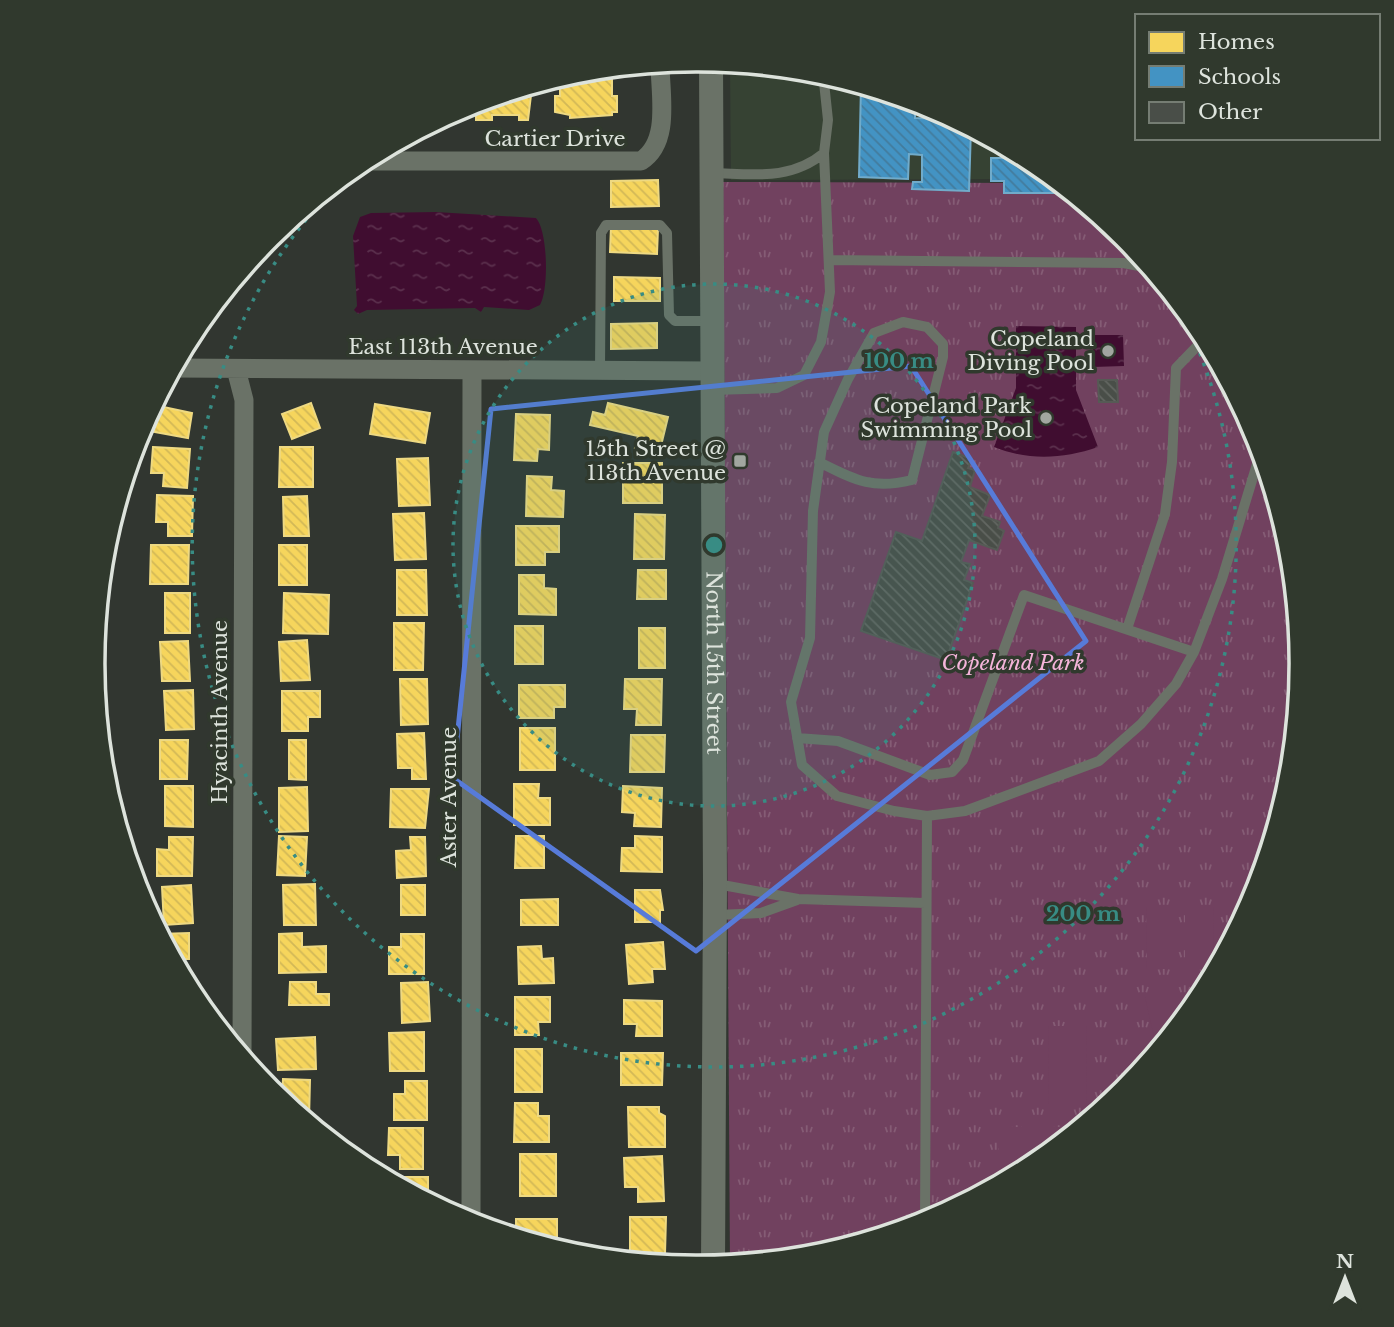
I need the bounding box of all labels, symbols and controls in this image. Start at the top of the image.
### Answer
legend [1135,14,1380,140]
text: Homes [1198,29,1275,55]
text: Schools [1198,64,1281,90]
text: Other [1198,99,1262,125]
street label: Cartier Drive [484,126,626,152]
place label: Copeland Diving Pool [967,326,1094,376]
street label: East 113th Avenue [348,334,538,360]
marker: Copeland Diving Pool [1100,343,1116,359]
text: 100 m [864,348,934,374]
place label: Copeland Park Swimming Pool [861,393,1032,443]
marker: Copeland Park Swimming Pool [1038,410,1054,426]
place label: 15th Street @ 113th Avenue [585,436,726,486]
marker: 15th Street @ 113th Avenue [732,453,748,469]
centre of rings [702,533,726,557]
street label: North 15th Street [700,571,727,755]
street label: Hyacinth Avenue [207,620,233,804]
park label: Copeland Park [942,650,1084,676]
street label: Aster Avenue [436,727,462,868]
text: 200 m [1046,901,1120,927]
north arrow [1310,1243,1380,1313]
text: N [1336,1250,1354,1273]

